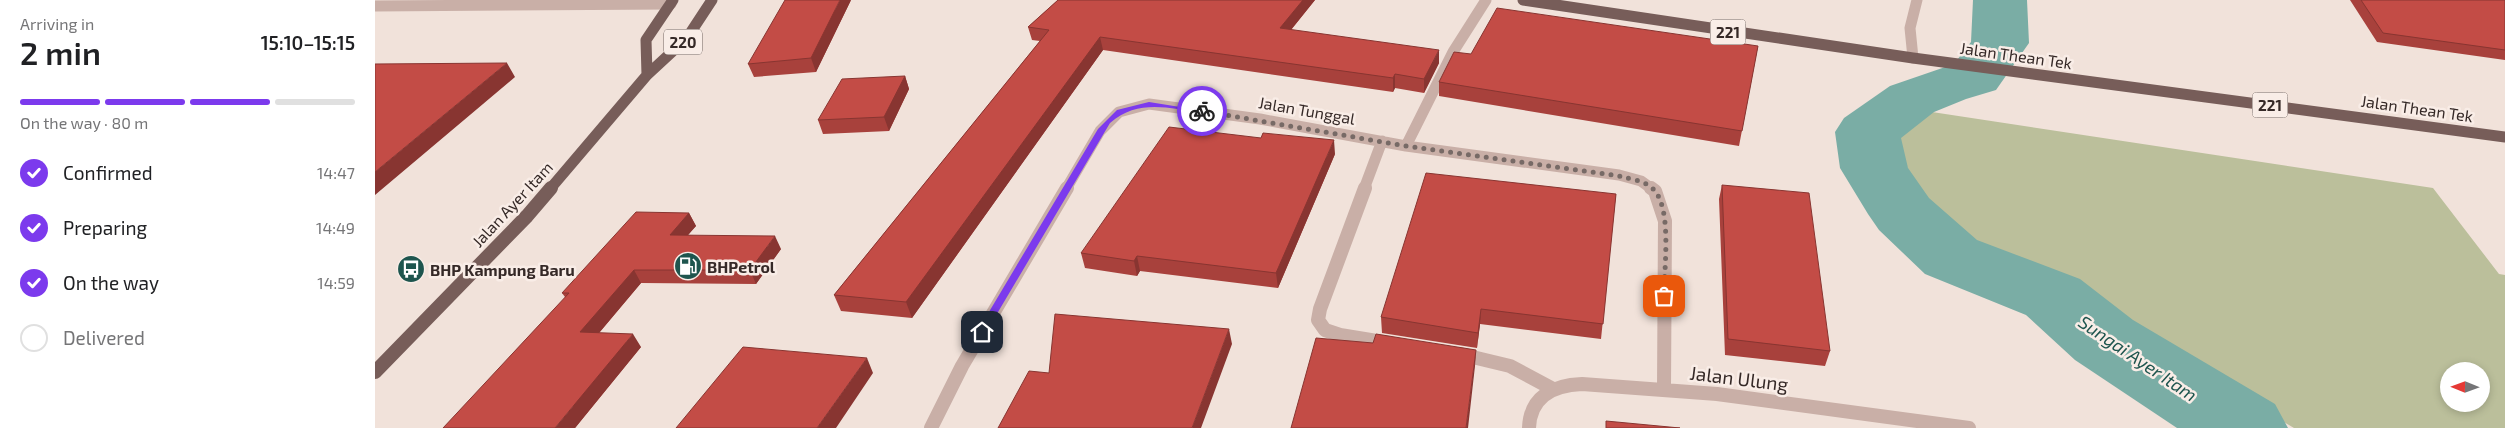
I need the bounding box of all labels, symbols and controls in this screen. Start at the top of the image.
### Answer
text: Arriving in [20,14,94,33]
road number: 221 [1711,20,1745,44]
road number: 220 [664,30,702,54]
text: 15:10–15:15 [261,31,355,54]
text: 2 min [20,33,101,71]
street label: Jalan Thean Tek [1959,38,2073,72]
courier [1177,86,1227,136]
street label: Jalan Thean Tek [2360,91,2474,125]
street label: Jalan Tunggal [1257,92,1357,128]
road number: 221 [2253,92,2287,118]
icon: bike [1188,97,1216,125]
text: On the way · 80 m [20,113,148,132]
street label: Jalan Ayer Itam [468,157,556,251]
icon: check [20,159,48,187]
text: Confirmed [63,161,153,184]
text: 14:47 [317,163,355,182]
icon: check [20,214,48,242]
text: Preparing [63,216,147,239]
text: 14:49 [316,218,355,237]
fuel station icon: BHPetrol [673,251,703,281]
bus stop icon: BHP Kampung Baru [396,254,426,284]
place label: BHPetrol [707,257,776,276]
place label: BHP Kampung Baru [430,260,575,279]
icon: check [20,269,48,297]
text: On the way [63,271,159,294]
text: 14:59 [317,273,355,292]
pin [1643,275,1685,317]
icon: bag [1650,282,1678,310]
water label: Sungai Ayer Itam [2075,310,2201,406]
pin [961,311,1003,353]
icon: home [968,318,996,346]
text: Delivered [63,326,145,349]
street label: Jalan Ulung [1688,361,1790,395]
north arrow [2440,362,2490,412]
map controls [2440,362,2490,412]

